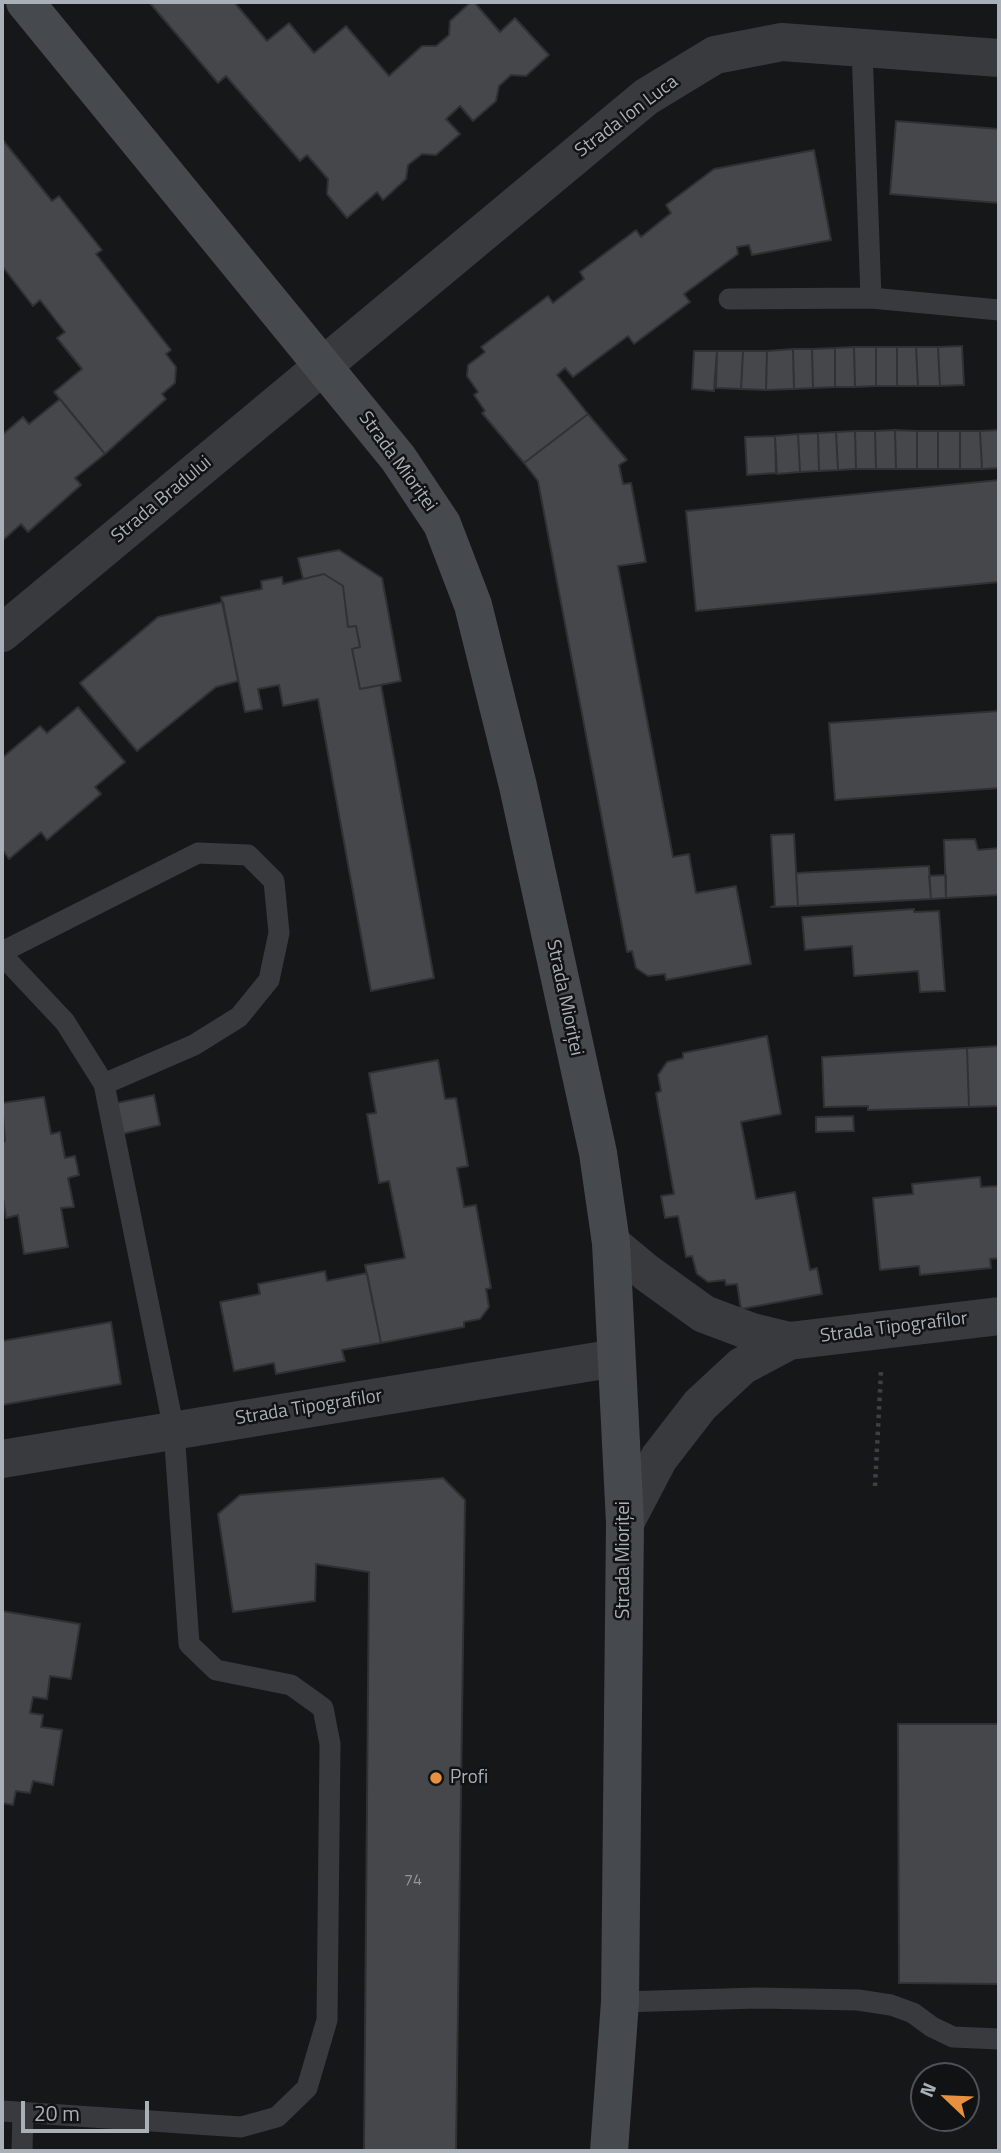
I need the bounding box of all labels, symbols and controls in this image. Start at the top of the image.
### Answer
street label: Strada Ion Luca [571,71,683,163]
street label: Strada Mioriței [353,408,441,516]
street label: Strada Bradului [107,452,217,548]
street label: Strada Mioriței [541,938,587,1058]
street label: Strada Tipografilor [819,1308,969,1348]
street label: Strada Tipografilor [234,1385,384,1431]
street label: Strada Mioriței [613,1501,635,1619]
place label: Profi [450,1767,488,1789]
marker: Profi [428,1770,444,1786]
house number: 74 [404,1871,422,1891]
north arrow [910,2062,980,2132]
text: N [911,2078,943,2101]
scale bar [24,2086,152,2130]
text: 20 m [34,2097,80,2129]

